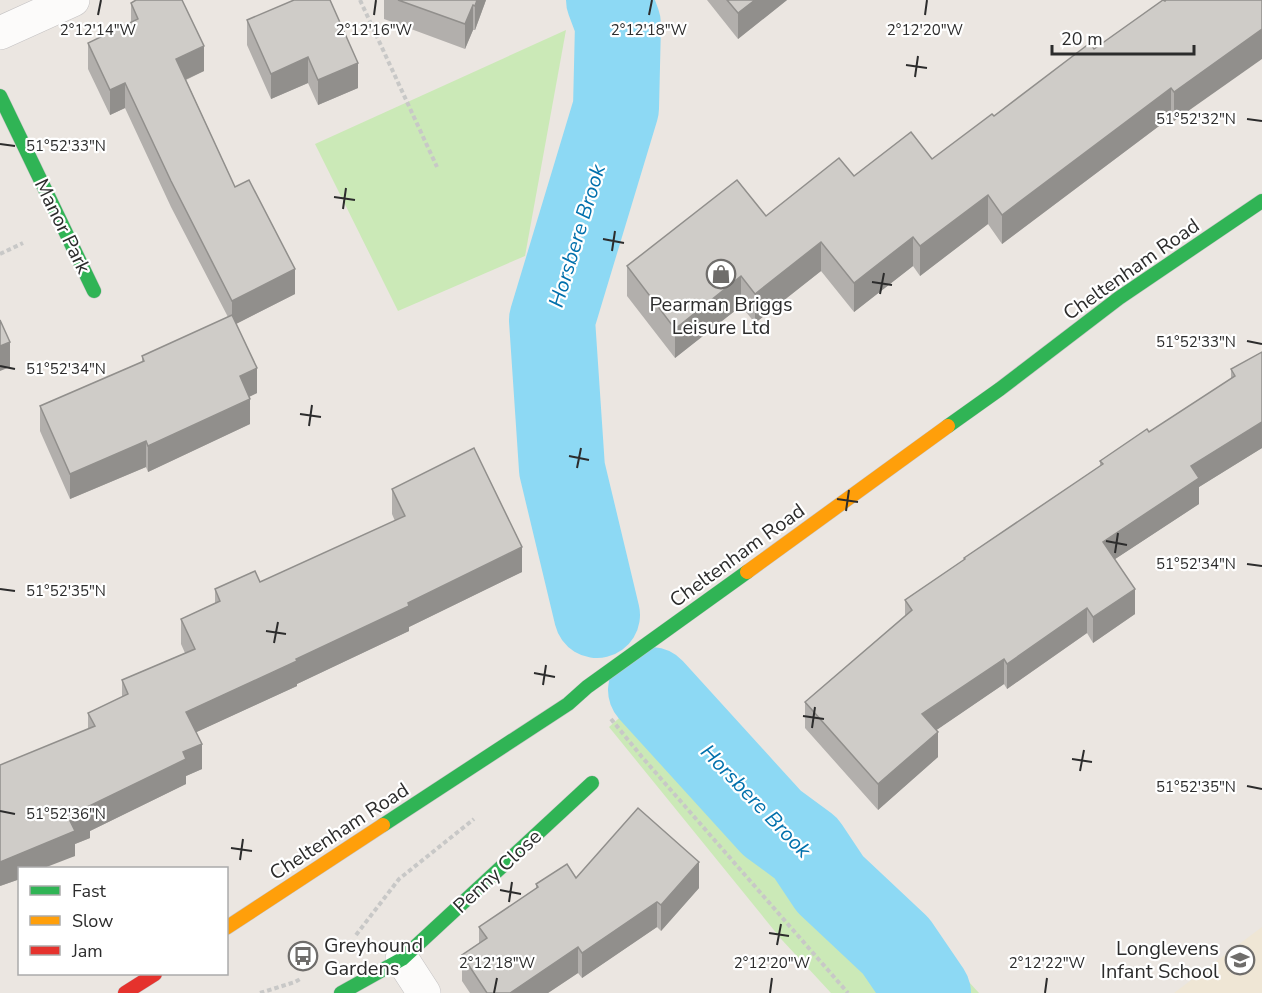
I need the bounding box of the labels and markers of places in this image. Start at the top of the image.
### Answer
shop icon: Pearman Briggs Leisure Ltd [705,258,737,290]
place label: Pearman Briggs Leisure Ltd [649,291,793,341]
place label: Greyhound Gardens [324,932,423,982]
place label: Longlevens Infant School [1101,935,1219,985]
bus stop icon: Greyhound Gardens [287,940,319,972]
school or university icon: Longlevens Infant School [1224,944,1256,976]

